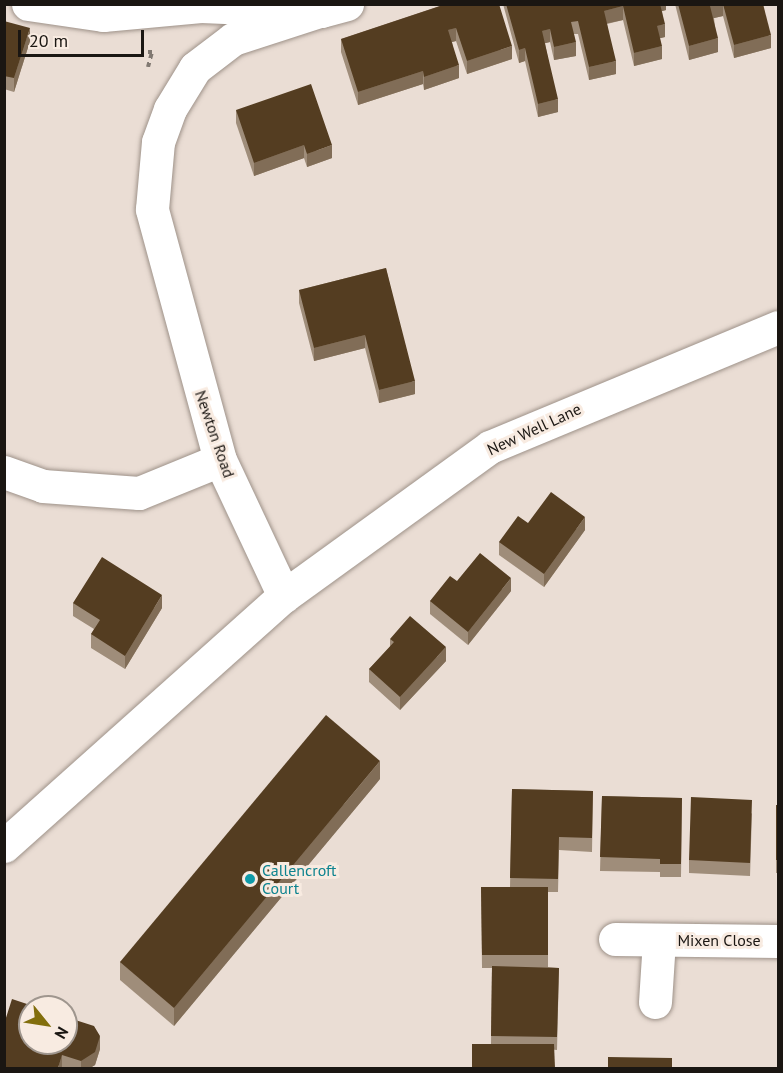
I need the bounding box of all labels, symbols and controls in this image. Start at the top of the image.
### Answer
scale bar [21,18,147,56]
text: 20 m [29,29,68,52]
street label: Newton Road [191,388,239,480]
street label: New Well Lane [484,399,584,459]
place label: Callencroft Court [262,860,336,898]
marker: Callencroft Court [243,872,257,886]
street label: Mixen Close [677,930,761,950]
north arrow [18,995,78,1055]
text: N [51,1023,73,1043]

